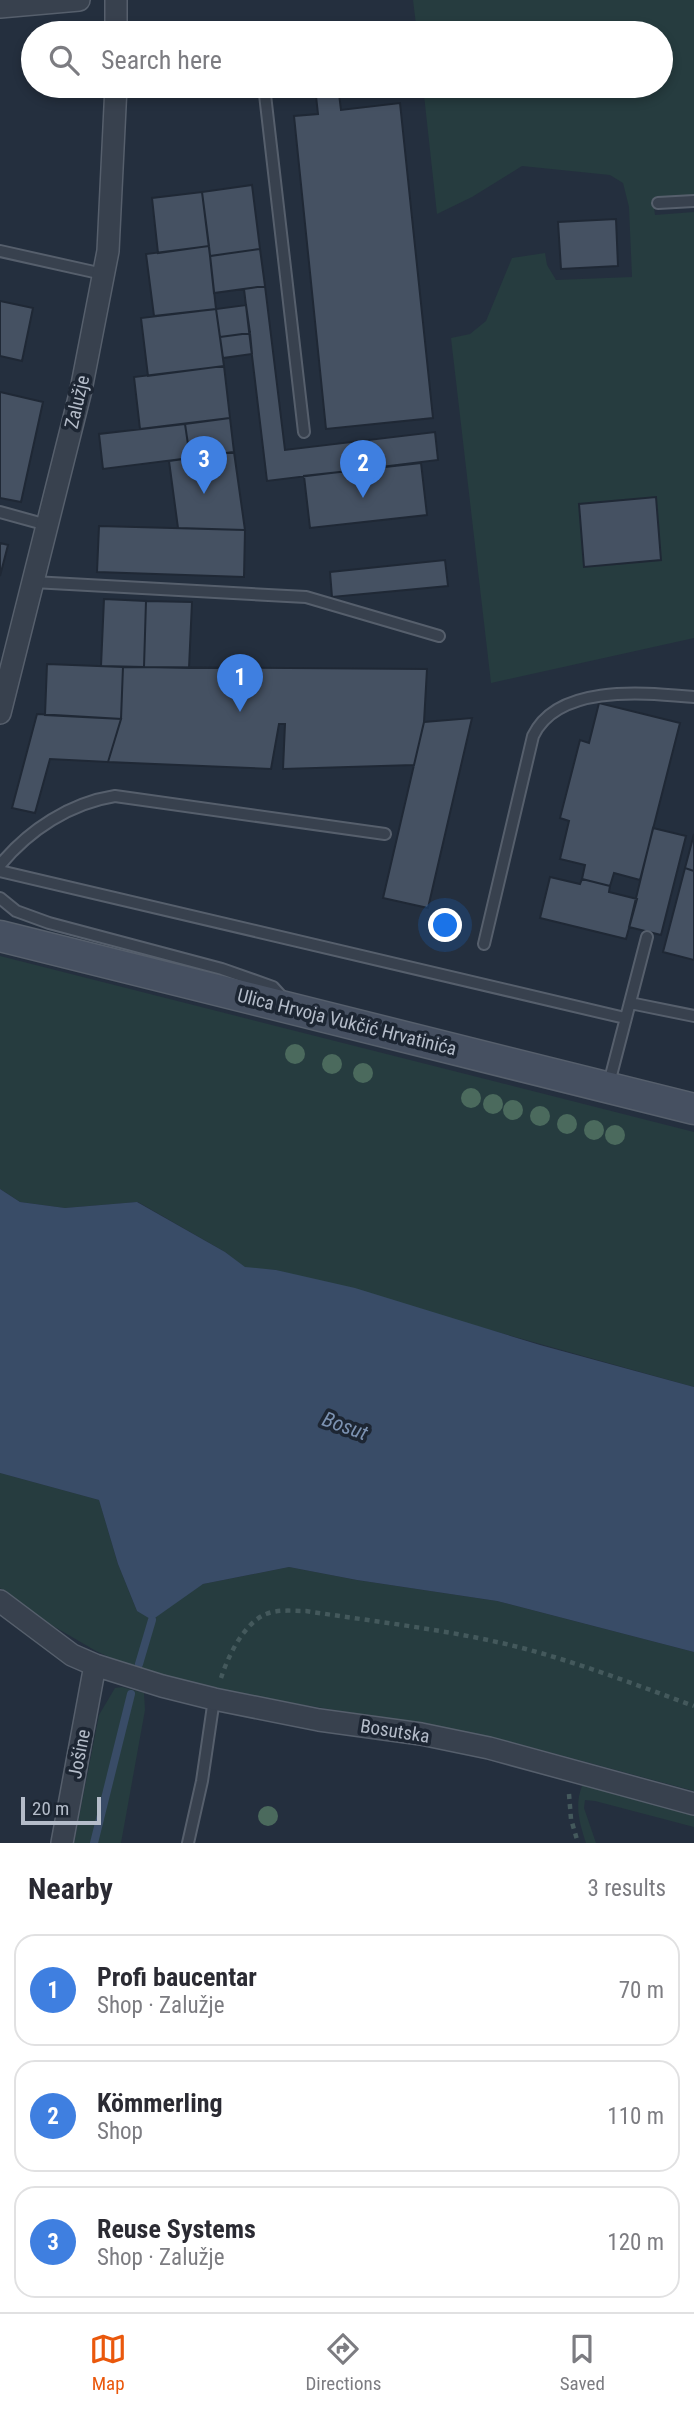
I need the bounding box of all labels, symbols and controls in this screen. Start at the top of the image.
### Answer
search box [21,21,673,98]
icon: search [45,41,83,79]
text: Search here [101,45,222,75]
street label: Zalužje [60,373,94,431]
pin: 3 [181,436,227,494]
pin: 2 [340,440,386,498]
pin: 1 [217,654,263,712]
your location [428,908,462,942]
street label: Ulica Hrvoja Vukčić Hrvatinića [235,984,459,1060]
water label: Bosut [319,1407,372,1446]
street label: Bosutska [359,1714,431,1748]
street label: Jošine [63,1727,95,1781]
scale bar [21,1794,102,1826]
text: 20 m [32,1797,69,1820]
text: Nearby [28,1871,113,1906]
text: 3 results [588,1875,666,1902]
text: Profi baucentar [97,1962,257,1992]
text: 1 [47,1977,59,2004]
text: 70 m [619,1977,664,2004]
text: Shop · Zalužje [97,1992,225,2019]
text: Kömmerling [97,2088,223,2118]
text: 2 [47,2103,59,2130]
text: 110 m [607,2103,664,2130]
text: Shop [97,2118,143,2145]
text: Reuse Systems [97,2214,256,2244]
text: 3 [47,2229,59,2256]
text: 120 m [607,2229,664,2256]
text: Shop · Zalužje [97,2244,225,2271]
tab: Map [89,2330,127,2395]
tab: Directions [305,2330,381,2395]
tab: Saved [560,2330,605,2395]

